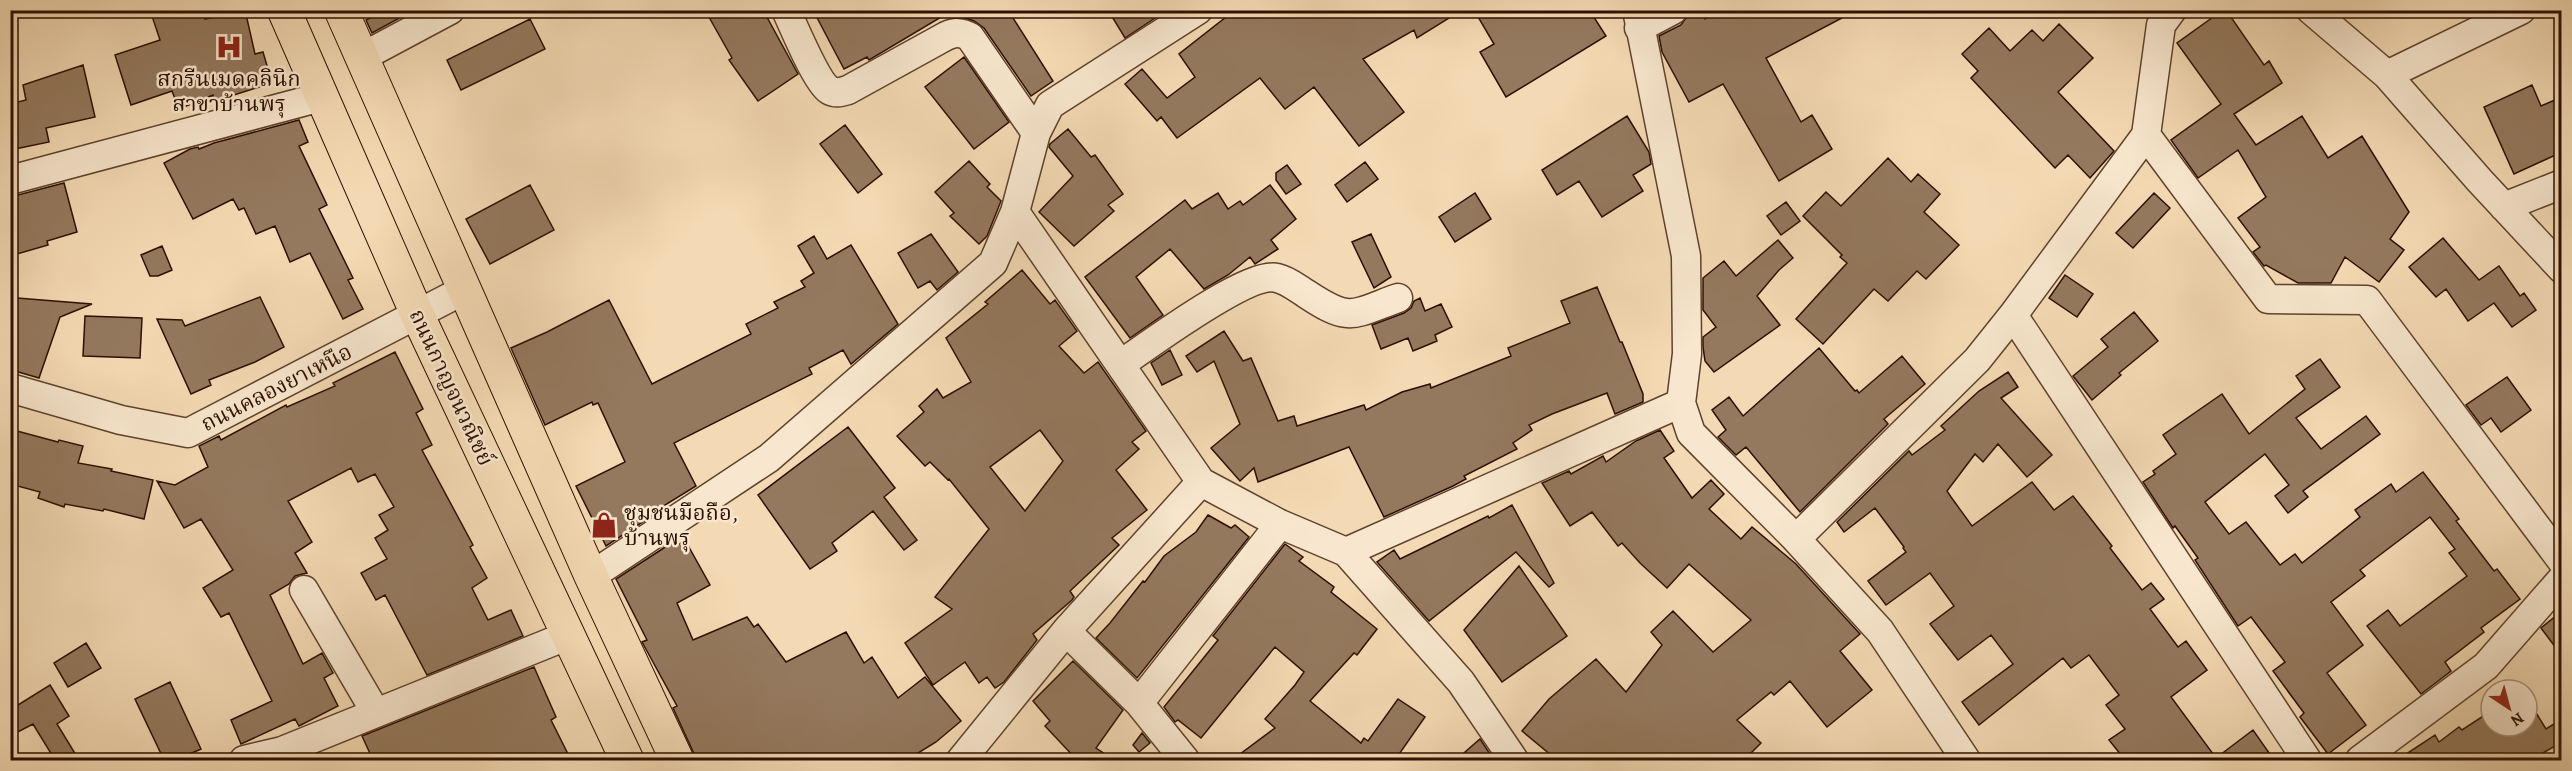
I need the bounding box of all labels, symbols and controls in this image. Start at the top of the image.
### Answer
hospital icon: สกรีนเมดคลินิก สาขาบ้านพรุ [214,32,244,62]
place label: สกรีนเมดคลินิก สาขาบ้านพรุ [157,64,301,119]
street label: ถนนกาญจนวณิชย์ [402,304,501,471]
street label: ถนนคลองยาเหนือ [196,337,357,439]
place label: ชุมชนมือถือ, บ้านพรุ [624,498,738,553]
shop icon: ชุมชนมือถือ, บ้านพรุ [589,510,619,540]
north arrow [2479,678,2539,738]
text: N [2506,707,2528,732]

